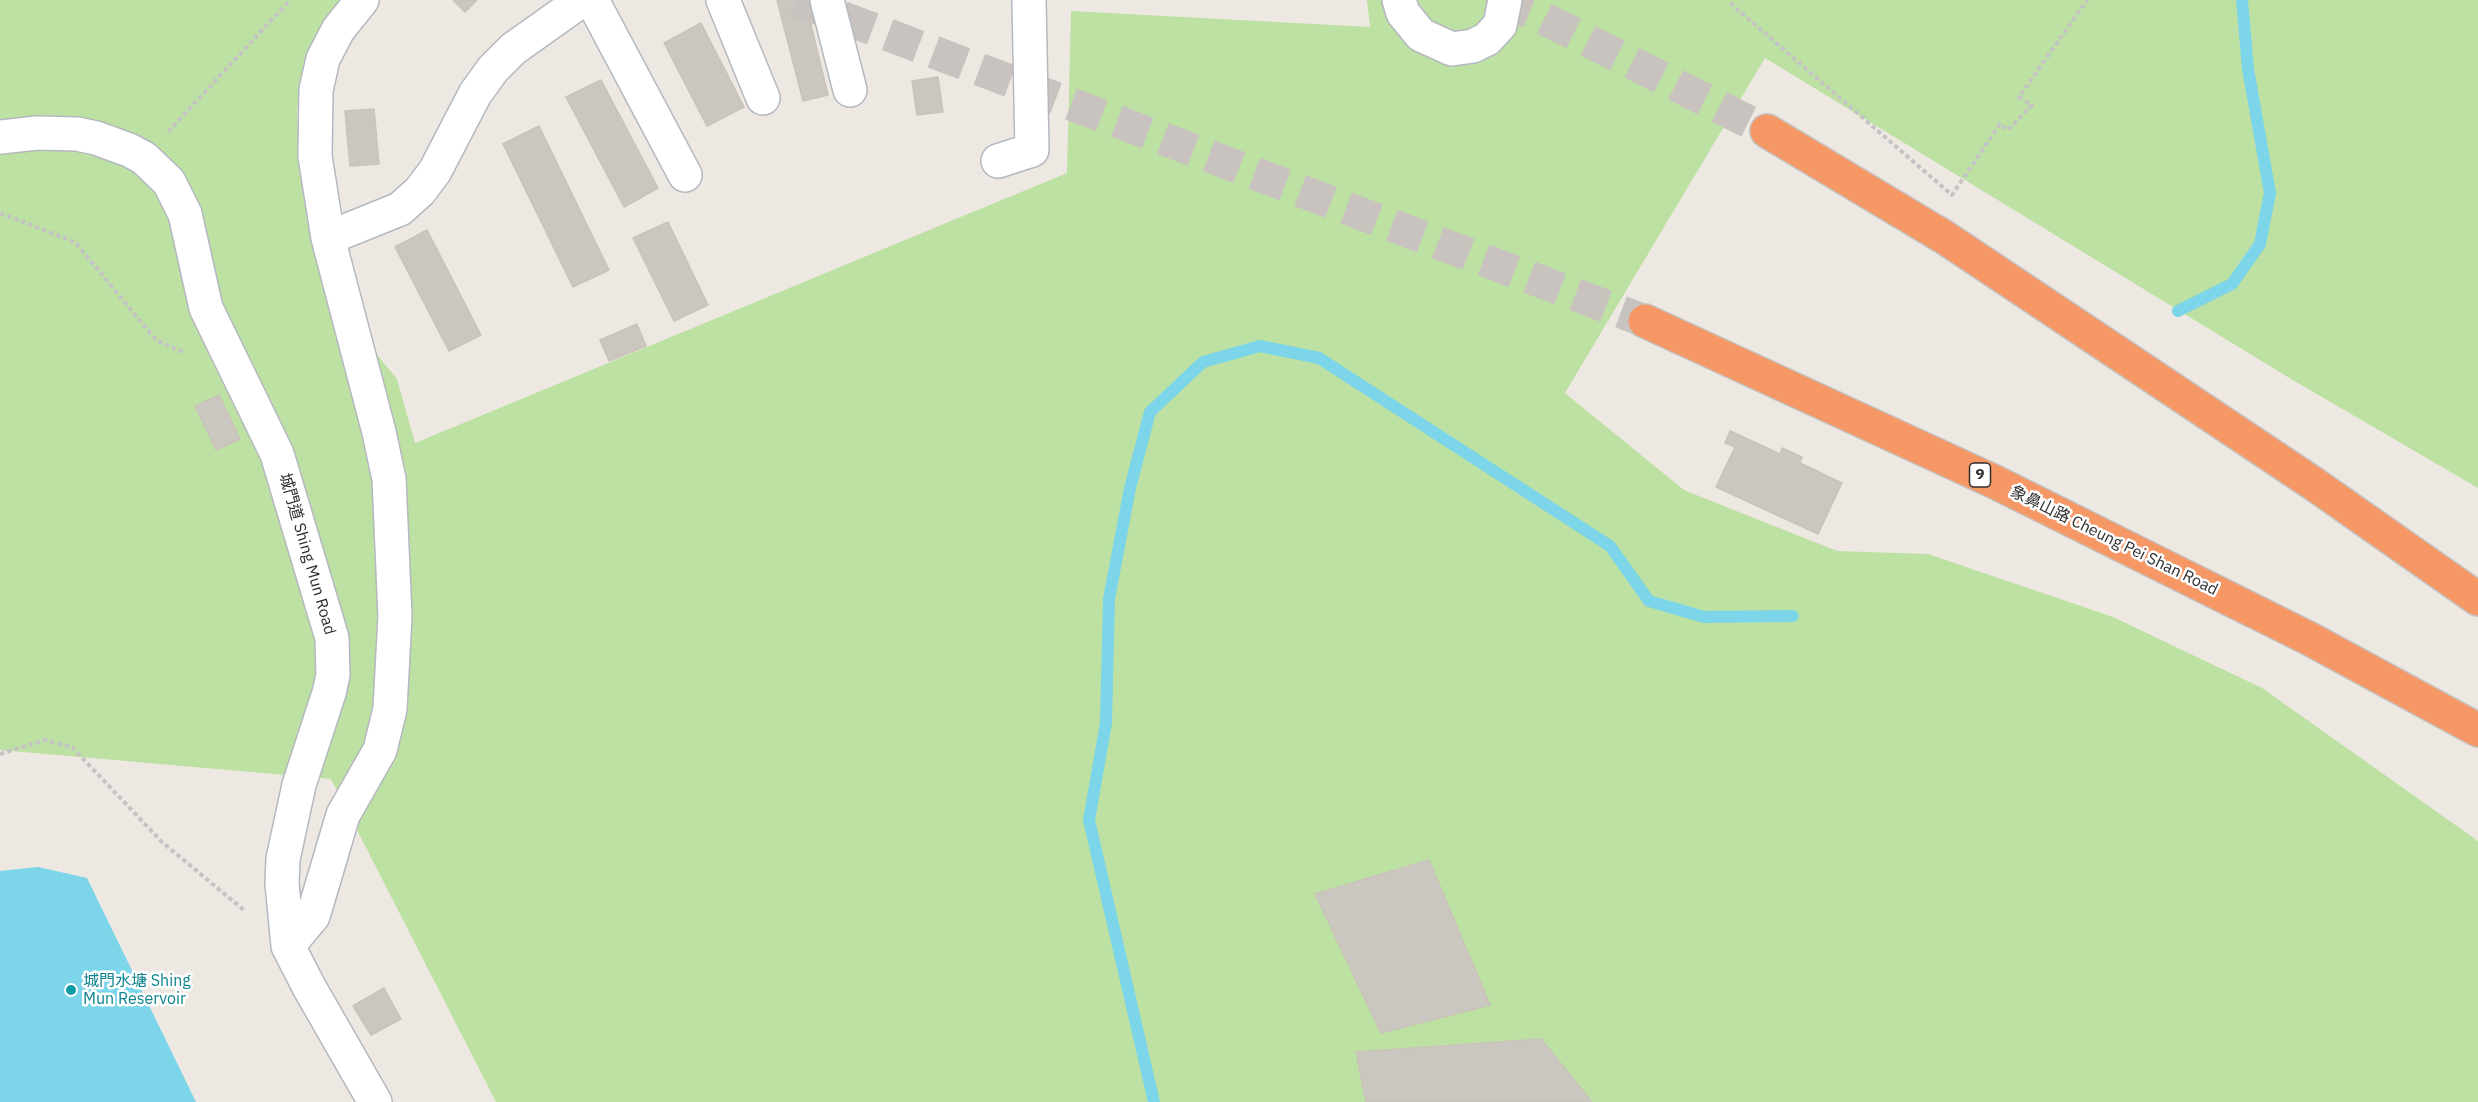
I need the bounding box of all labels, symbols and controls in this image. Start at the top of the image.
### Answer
road number: 9 [1970,463,1990,487]
street label: 城門道 Shing Mun Road [275,471,339,637]
street label: 象鼻山路 Cheung Pei Shan Road [2007,482,2221,600]
place label: 城門水塘 Shing Mun Reservoir [83,971,191,1009]
marker: 城門水塘 Shing Mun Reservoir [64,983,78,997]

